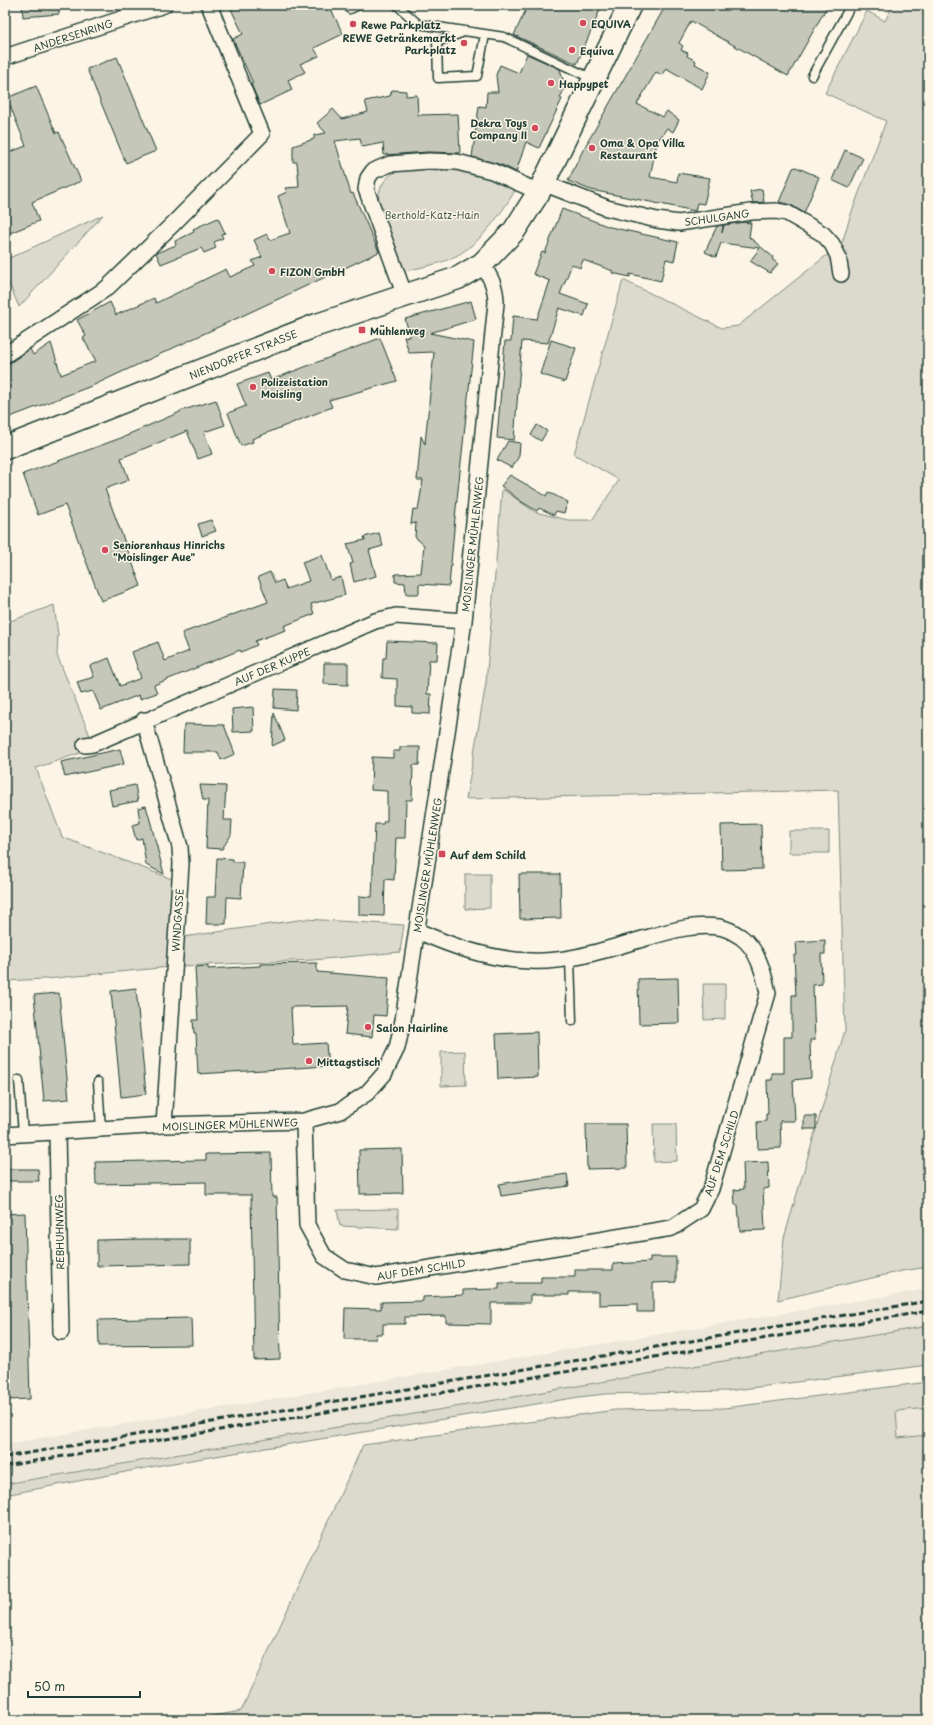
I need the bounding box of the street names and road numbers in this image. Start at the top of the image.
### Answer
street label: ANDERSENRING [31,15,115,55]
street label: SCHULGANG [683,205,751,229]
street label: NIENDORFER STRASSE [187,325,299,383]
street label: MOISLINGER MÜHLENWEG [457,476,487,612]
street label: AUF DER KUPPE [232,643,312,689]
street label: MOISLINGER MÜHLENWEG [409,797,445,933]
street label: WINDGASSE [167,888,187,952]
street label: AUF DEM SCHILD [700,1108,742,1198]
street label: MOISLINGER MÜHLENWEG [162,1114,298,1134]
street label: REBHUHNWEG [51,1194,67,1270]
street label: AUF DEM SCHILD [376,1255,466,1283]

